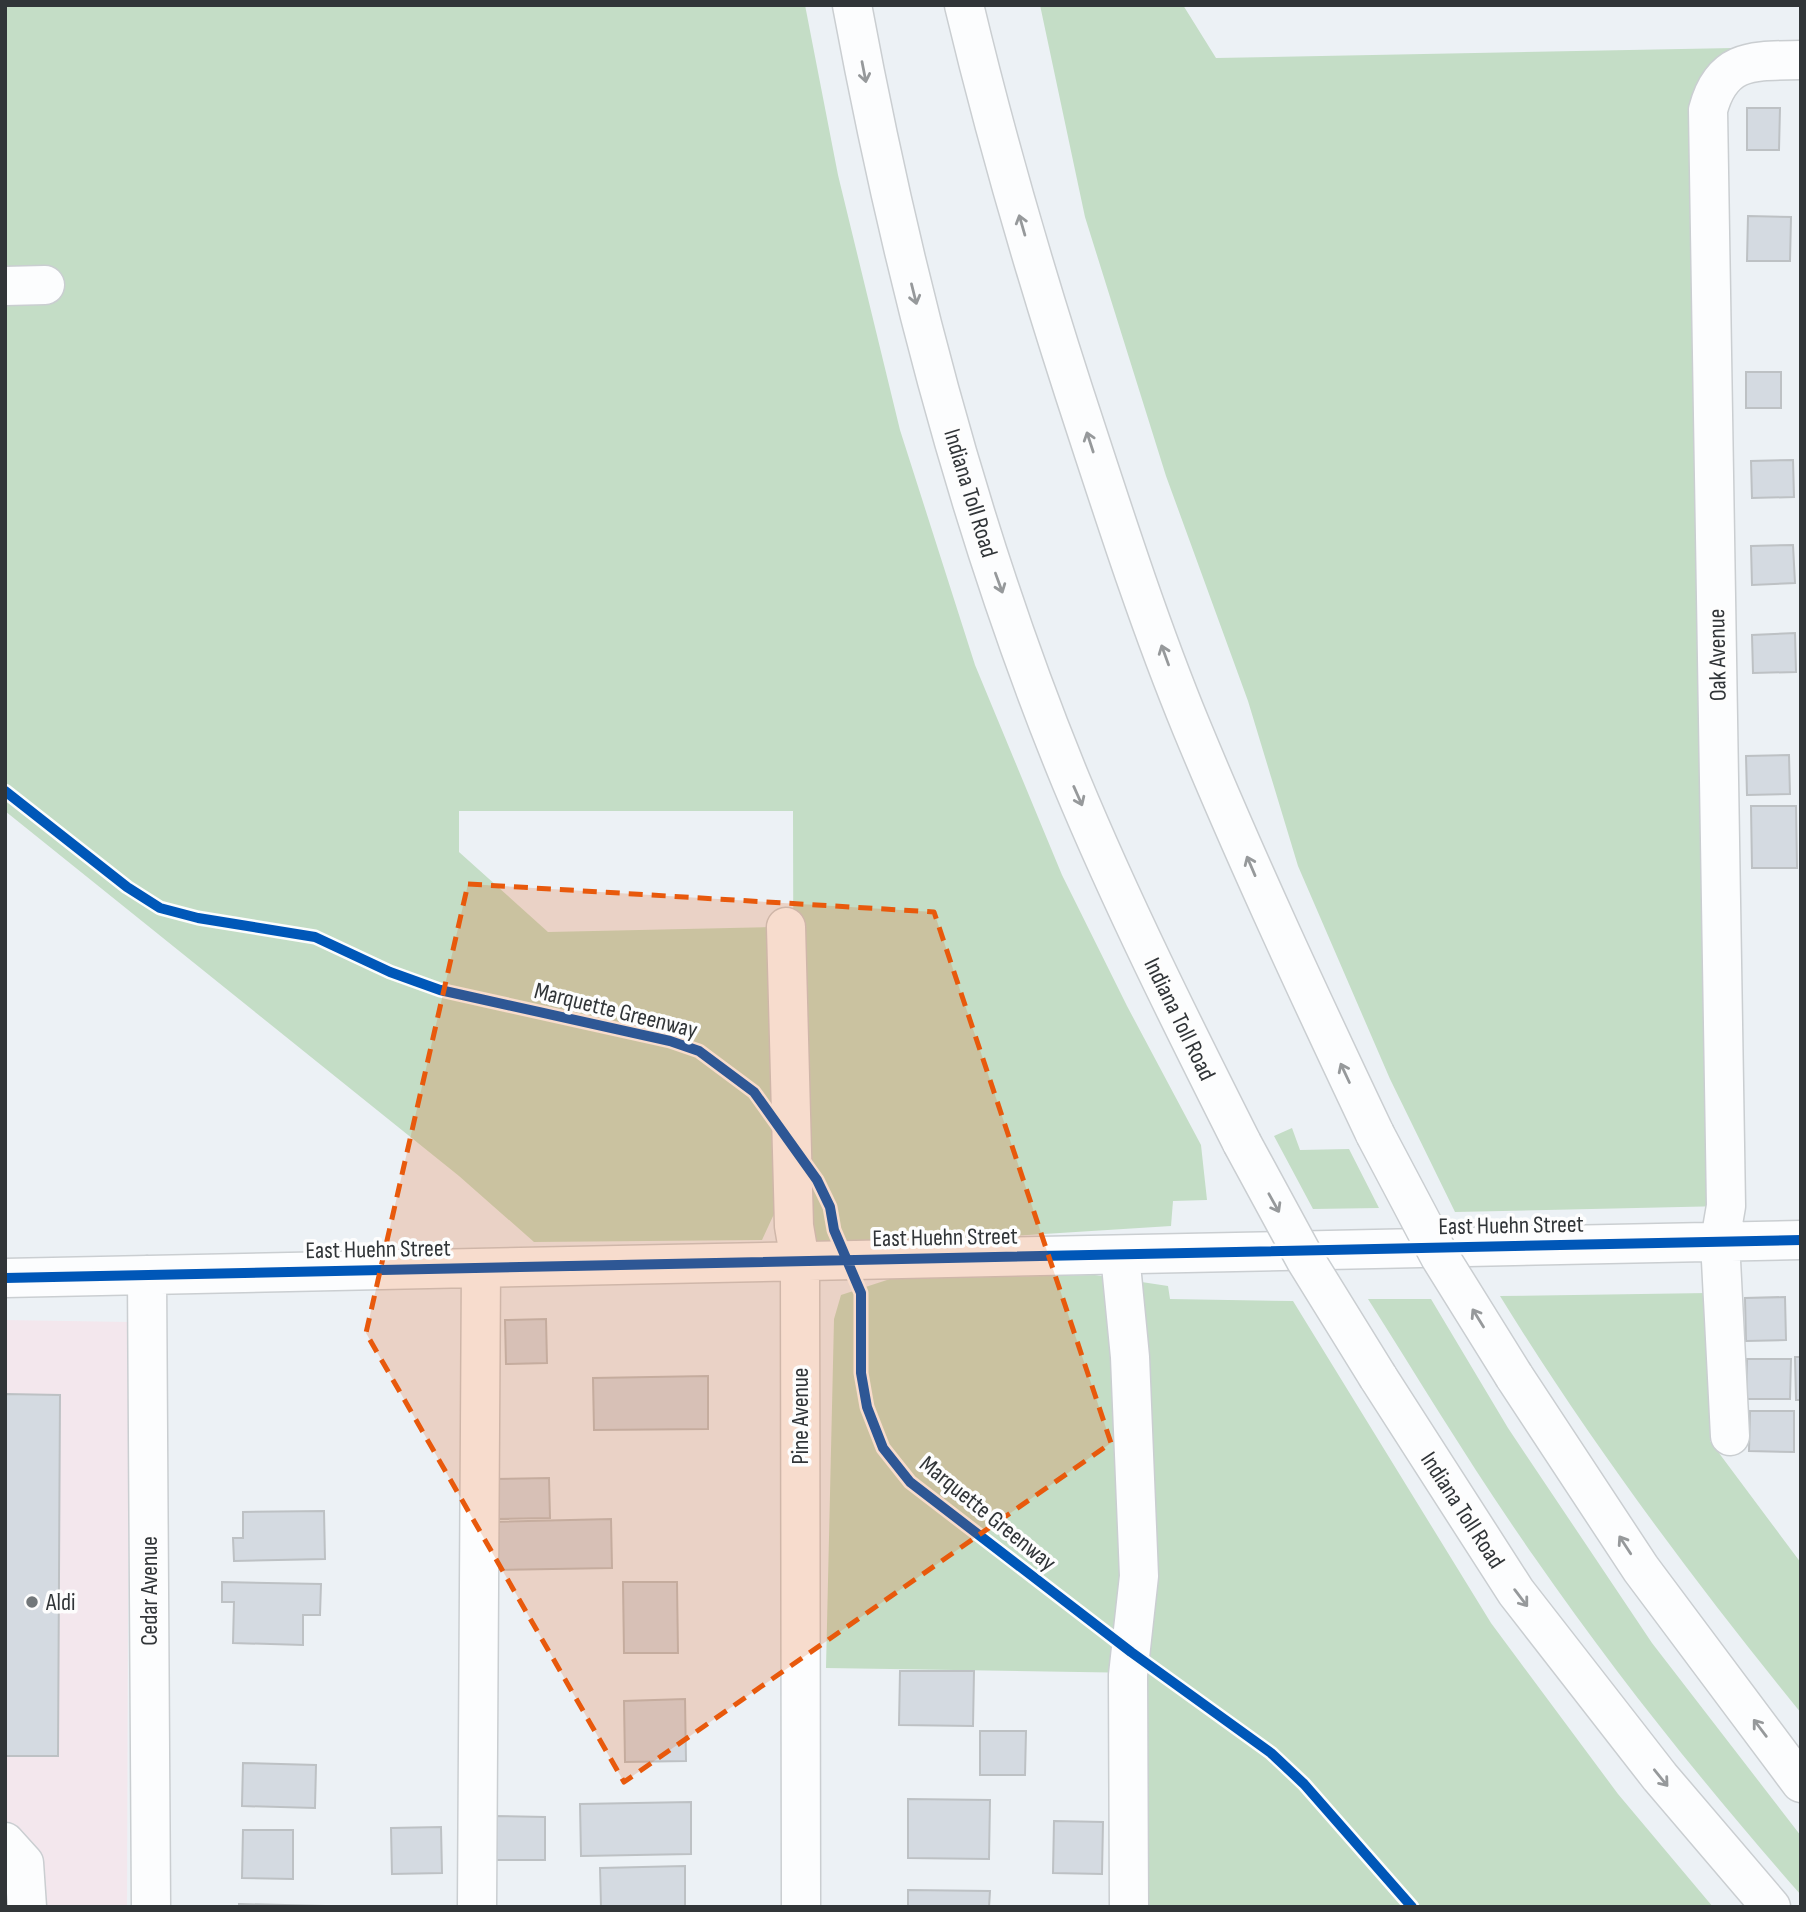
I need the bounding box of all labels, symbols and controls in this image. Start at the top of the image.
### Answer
one-way arrow [858,60,871,83]
one-way arrow [1014,215,1027,237]
one-way arrow [908,282,921,305]
street label: Indiana Toll Road [937,425,1004,561]
one-way arrow [1083,432,1095,454]
one-way arrow [994,571,1006,593]
street label: Oak Avenue [1702,608,1733,702]
one-way arrow [1158,645,1170,667]
one-way arrow [1072,785,1085,806]
one-way arrow [1244,855,1257,877]
street label: Indiana Toll Road [1137,953,1222,1085]
street label: Marquette Greenway [531,976,700,1045]
one-way arrow [1338,1063,1352,1084]
one-way arrow [1268,1192,1282,1213]
street label: East Huehn Street [1438,1210,1584,1241]
street label: East Huehn Street [872,1222,1018,1253]
street label: East Huehn Street [305,1234,451,1265]
one-way arrow [1471,1309,1485,1329]
street label: Pine Avenue [786,1367,815,1465]
street label: Indiana Toll Road [1414,1447,1511,1574]
street label: Marquette Greenway [914,1450,1062,1577]
one-way arrow [1618,1535,1632,1555]
street label: Cedar Avenue [135,1536,164,1646]
place label: Aldi [45,1588,76,1617]
one-way arrow [1514,1589,1529,1607]
marker: Aldi [24,1594,40,1610]
one-way arrow [1753,1719,1767,1738]
one-way arrow [1653,1768,1669,1786]

